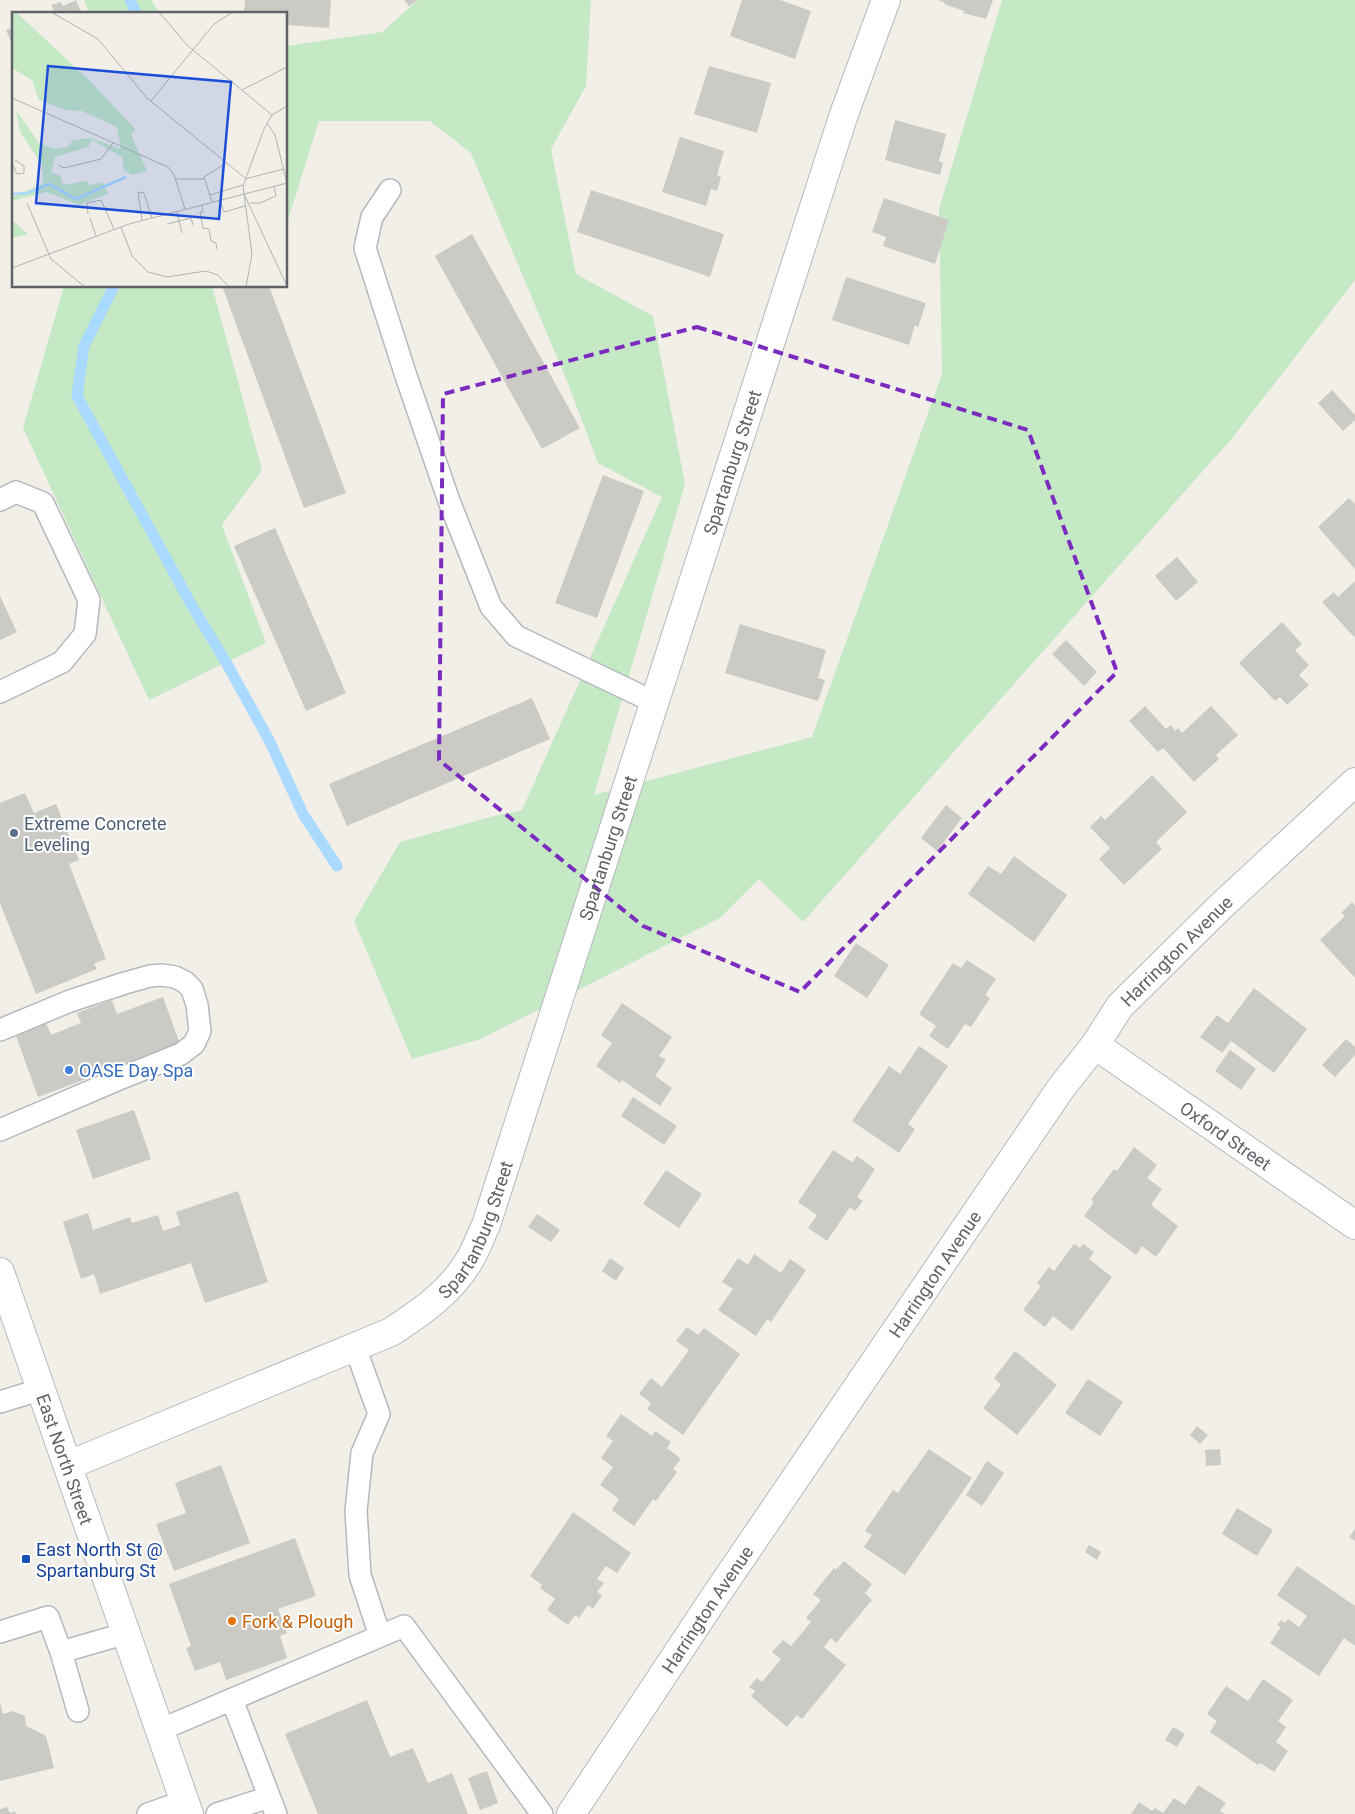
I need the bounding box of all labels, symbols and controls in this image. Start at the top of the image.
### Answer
inset map [12,12,288,288]
street label: Spartanburg Street [699,387,765,537]
street label: Spartanburg Street [574,773,641,923]
place label: Extreme Concrete Leveling [24,813,167,855]
marker: Extreme Concrete Leveling [8,827,20,839]
street label: Harrington Avenue [1116,891,1236,1010]
place label: OASE Day Spa [79,1060,193,1081]
marker: OASE Day Spa [63,1064,75,1076]
street label: Oxford Street [1176,1097,1275,1174]
street label: Spartanburg Street [434,1158,517,1303]
street label: Harrington Avenue [884,1207,985,1341]
street label: East North Street [33,1391,98,1527]
place label: East North St @ Spartanburg St [36,1539,163,1581]
street label: Harrington Avenue [657,1541,757,1677]
marker: East North St @ Spartanburg St [20,1553,32,1565]
place label: Fork & Plough [242,1611,353,1632]
marker: Fork & Plough [226,1615,238,1627]

